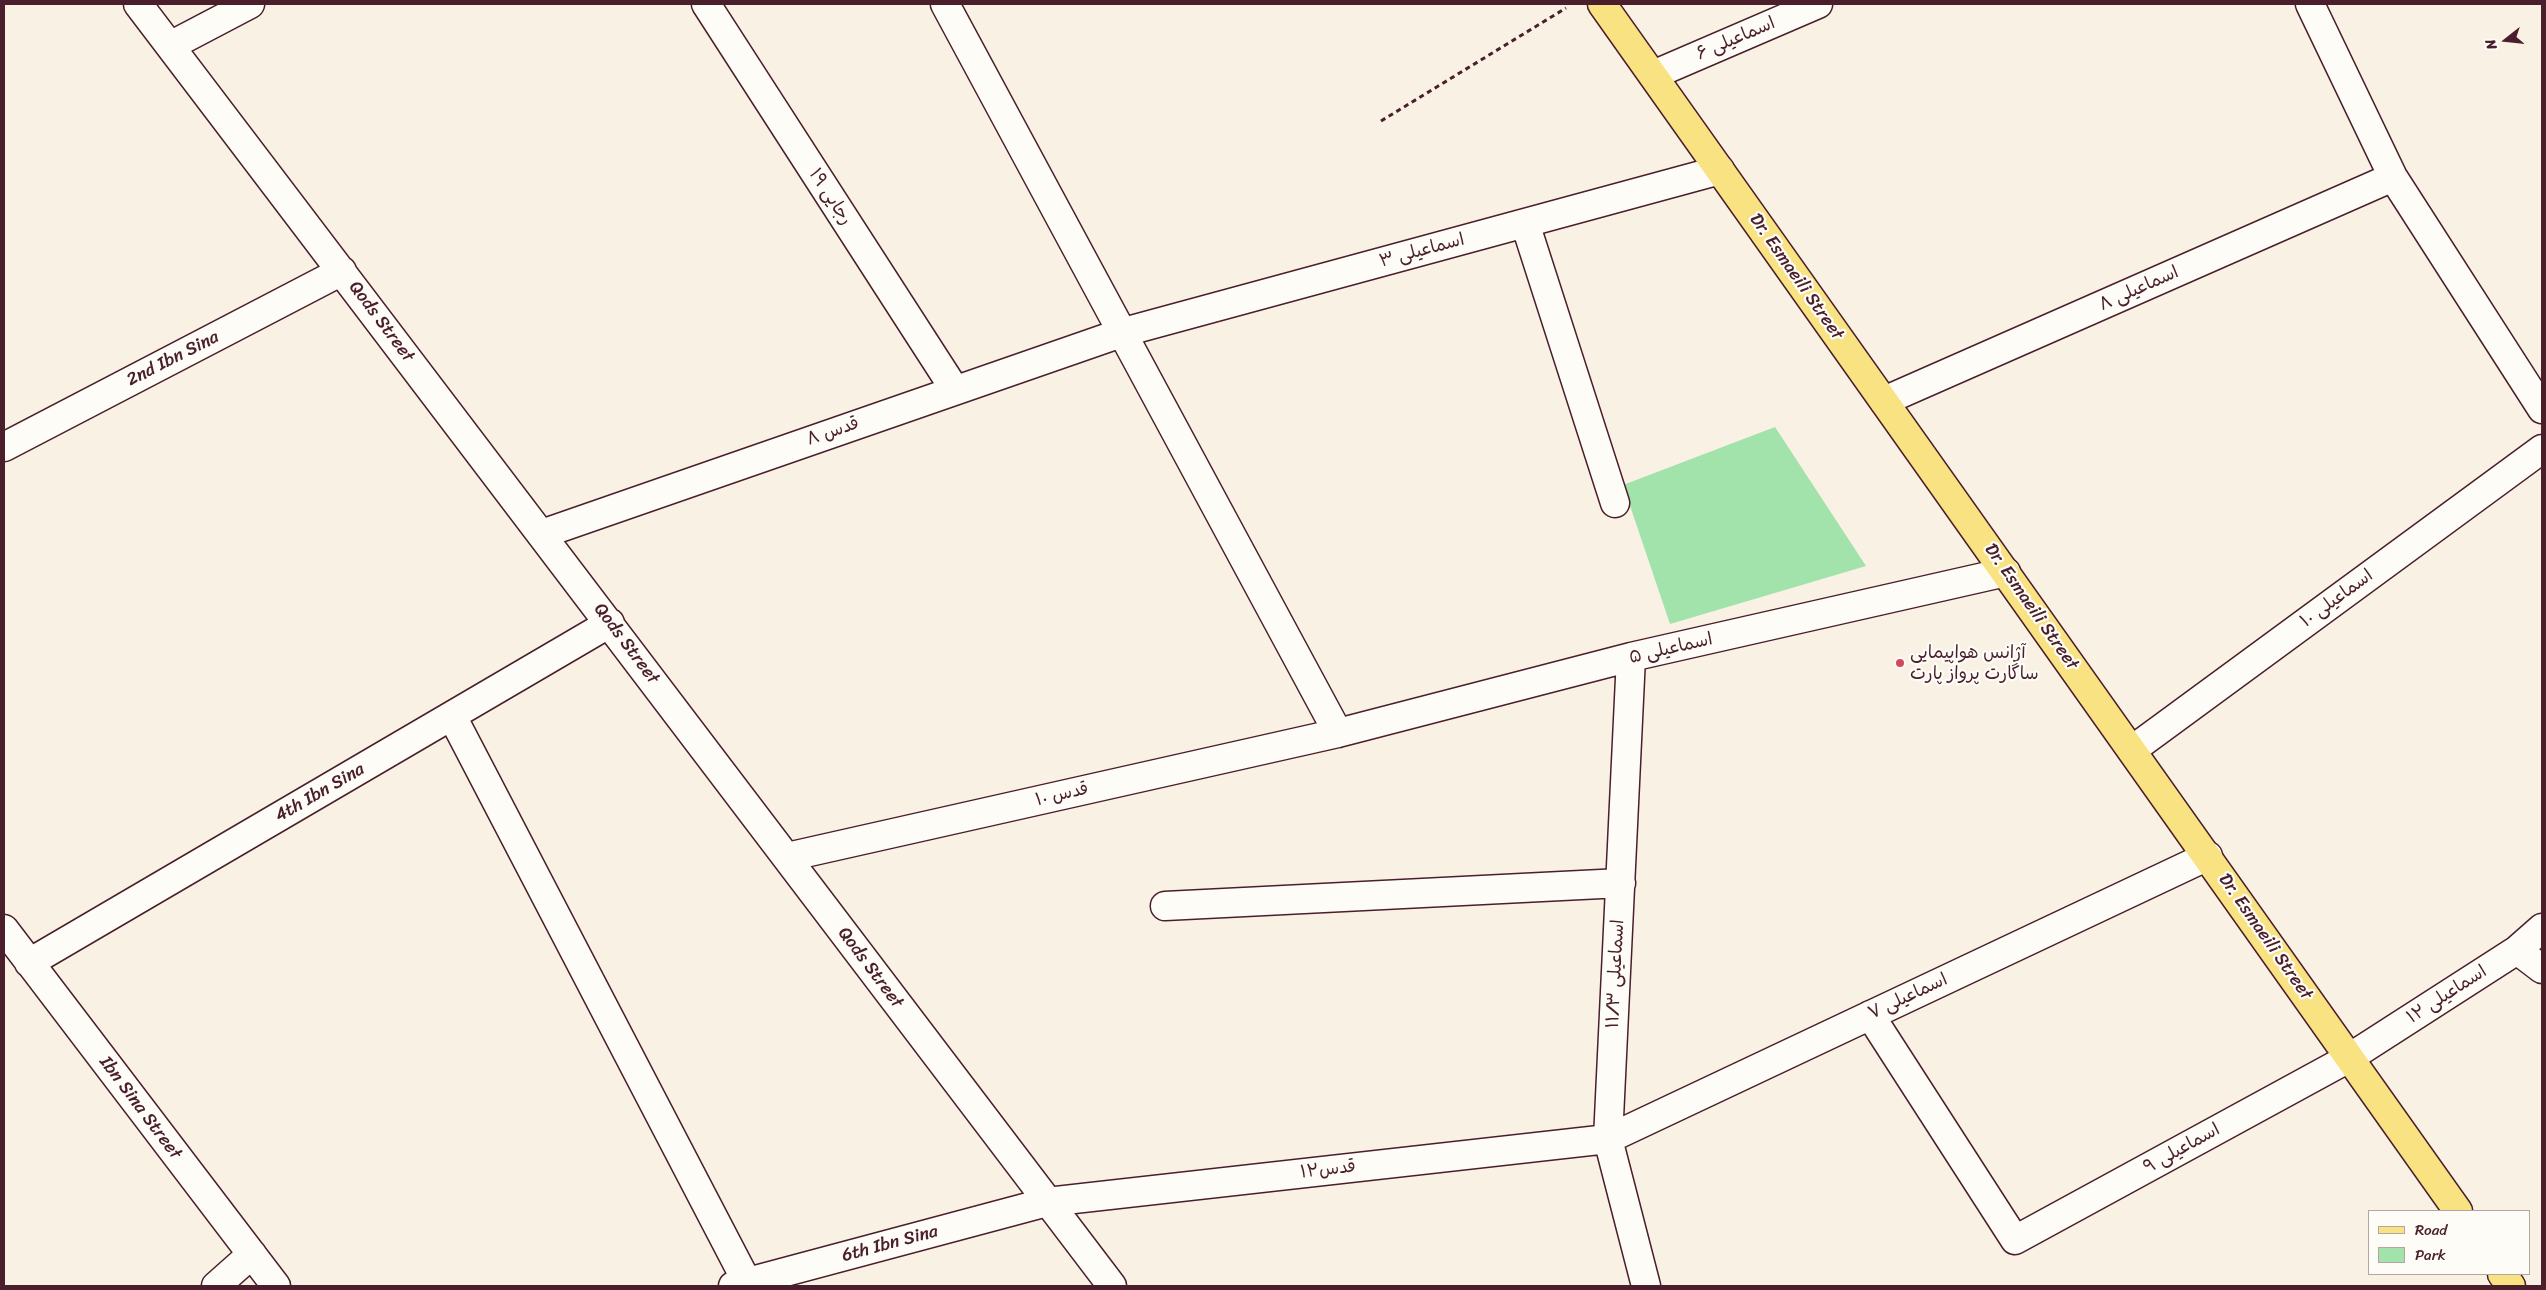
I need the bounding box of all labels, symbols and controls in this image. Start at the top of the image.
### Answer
street label: اسماعیلی ۶ [1693,13,1779,65]
north arrow [2481,15,2531,65]
text: N [2478,36,2504,52]
street label: رجایی ۱۹ [804,165,856,229]
street label: Dr. Esmaeili Street [1744,210,1848,344]
street label: اسماعیلی ۳ [1377,229,1467,273]
street label: اسماعیلی ۸ [2096,262,2182,316]
street label: Qods Street [344,277,418,367]
street label: 2nd Ibn Sina [123,327,223,391]
street label: قدس ۸ [804,413,862,451]
street label: Dr. Esmaeili Street [1979,540,2083,674]
street label: اسماعیلی ۱۰ [2296,565,2378,633]
street label: Qods Street [589,599,663,689]
street label: اسماعیلی ۵ [1627,629,1715,669]
place label: آژانس هواپیمایی ساگارت پرواز پارت [1910,642,2039,684]
marker: آژانس هواپیمایی ساگارت پرواز پارت [1894,657,1906,669]
street label: 4th Ibn Sina [271,759,369,827]
street label: قدس ۱۰ [1033,778,1091,812]
street label: Dr. Esmaeili Street [2213,870,2317,1004]
street label: اسماعیلی ۱۱/۳ [1602,919,1630,1029]
street label: Qods Street [833,923,907,1013]
street label: اسماعیلی ۱۲ [2403,961,2491,1029]
street label: اسماعیلی ۷ [1865,969,1951,1025]
street label: Ibn Sina Street [94,1052,186,1164]
street label: اسماعیلی ۹ [2140,1119,2224,1179]
street label: قدس۱۲ [1299,1156,1357,1184]
legend [2368,1210,2531,1275]
text: Road [2415,1217,2447,1243]
street label: 6th Ibn Sina [840,1221,940,1267]
text: Park [2415,1242,2446,1268]

